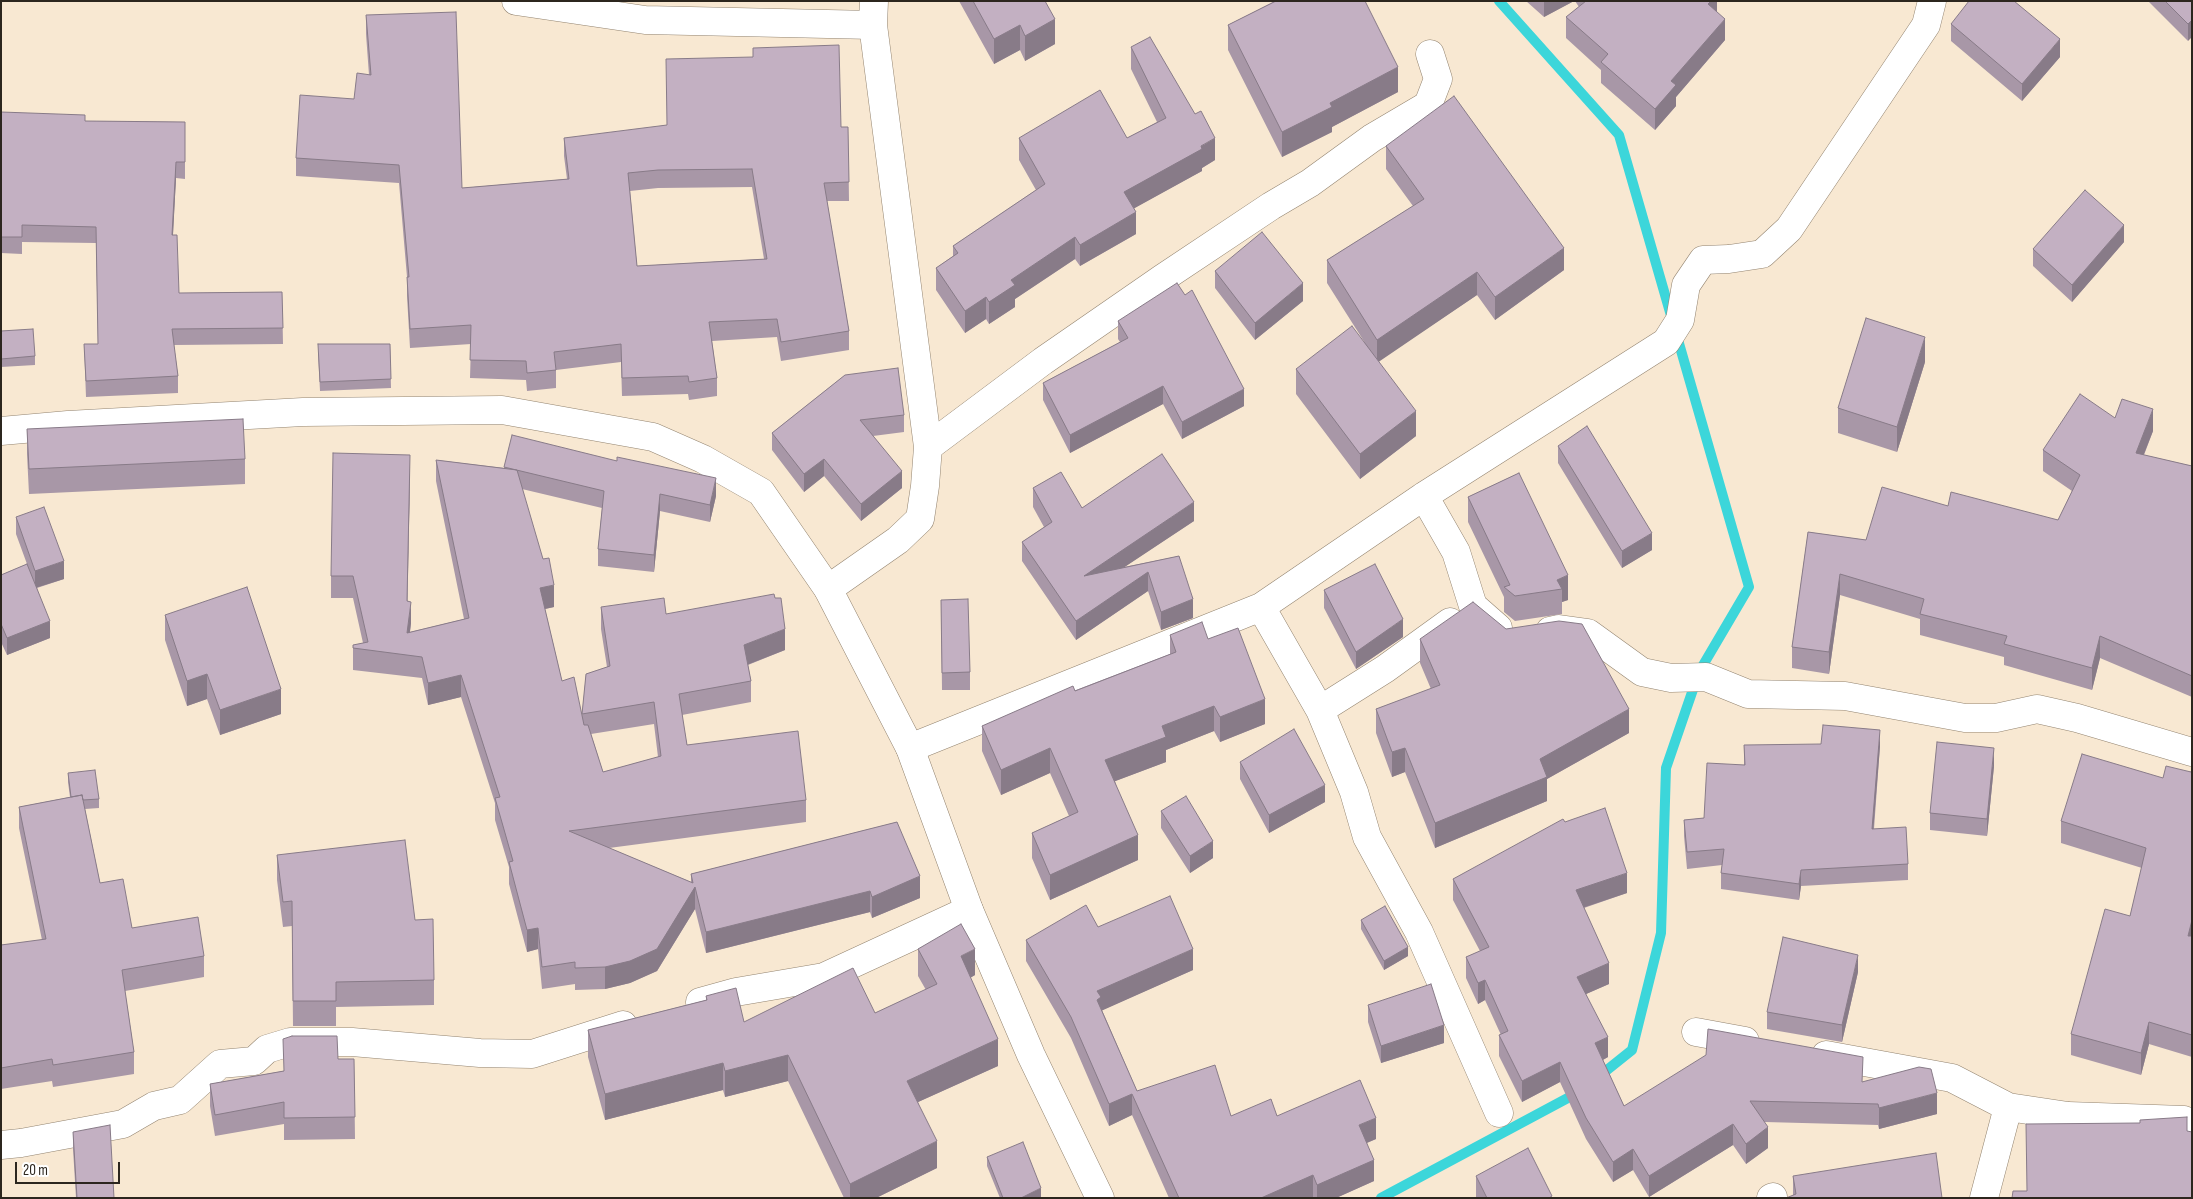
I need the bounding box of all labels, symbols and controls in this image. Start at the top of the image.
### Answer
scale bar [18,1152,122,1184]
text: 20 m [23,1161,48,1180]

